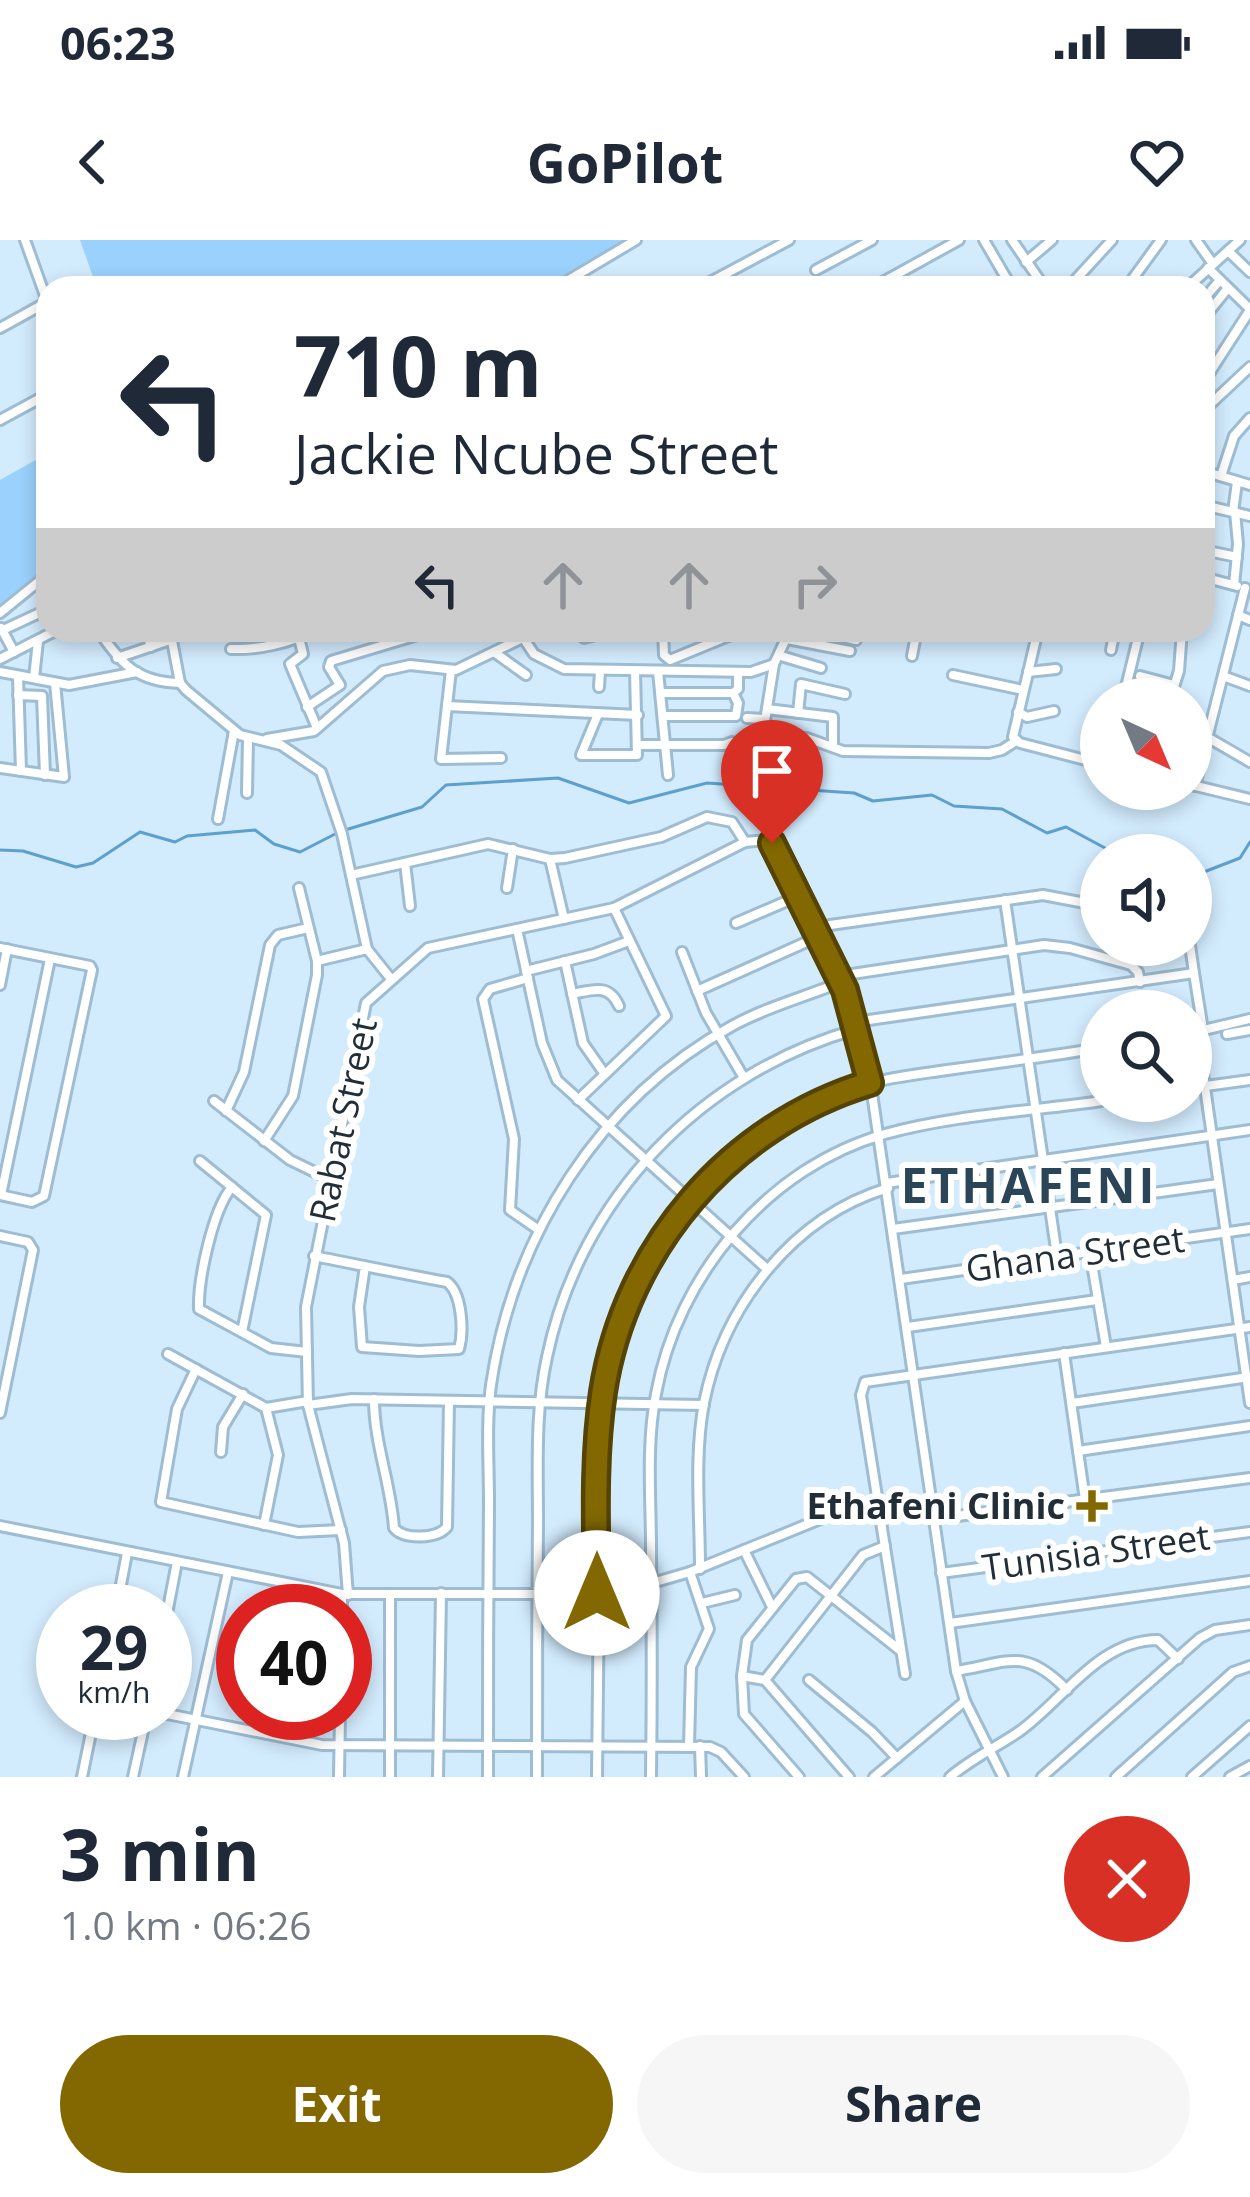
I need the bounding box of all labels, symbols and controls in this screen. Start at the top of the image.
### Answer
text: 06:23 [60,12,176,73]
text: GoPilot [527,125,723,199]
icon: back [60,129,126,195]
icon: heart [1124,129,1190,195]
text: 710 m [294,307,542,422]
icon: left [96,324,252,480]
text: Jackie Ncube Street [294,416,779,490]
icon: left [404,552,470,618]
icon: ahead [530,552,596,618]
icon: ahead [656,552,722,618]
icon: right [782,552,848,618]
north arrow [1080,678,1212,810]
map controls [1080,678,1212,1122]
pin [721,720,823,843]
icon: arrive [739,738,805,804]
button: sound [1080,834,1212,966]
button: search [1080,990,1212,1122]
street label: Rabat Street [297,1014,388,1226]
district label: ETHAFENI [901,1152,1157,1217]
street label: Ghana Street [962,1214,1187,1293]
place label: Ethafeni Clinic [807,1481,1065,1530]
marker: Ethafeni Clinic [1076,1490,1108,1522]
street label: Tunisia Street [979,1511,1213,1592]
position arrow [534,1530,660,1656]
speed limit sign: 40 [216,1584,372,1740]
text: 29 [80,1606,148,1688]
text: km/h [78,1671,150,1712]
text: 3 min [60,1804,260,1902]
button: close [1064,1816,1190,1942]
text: 1.0 km · 06:26 [60,1898,312,1951]
button: Exit [60,2035,613,2173]
button: Share [637,2035,1190,2173]

